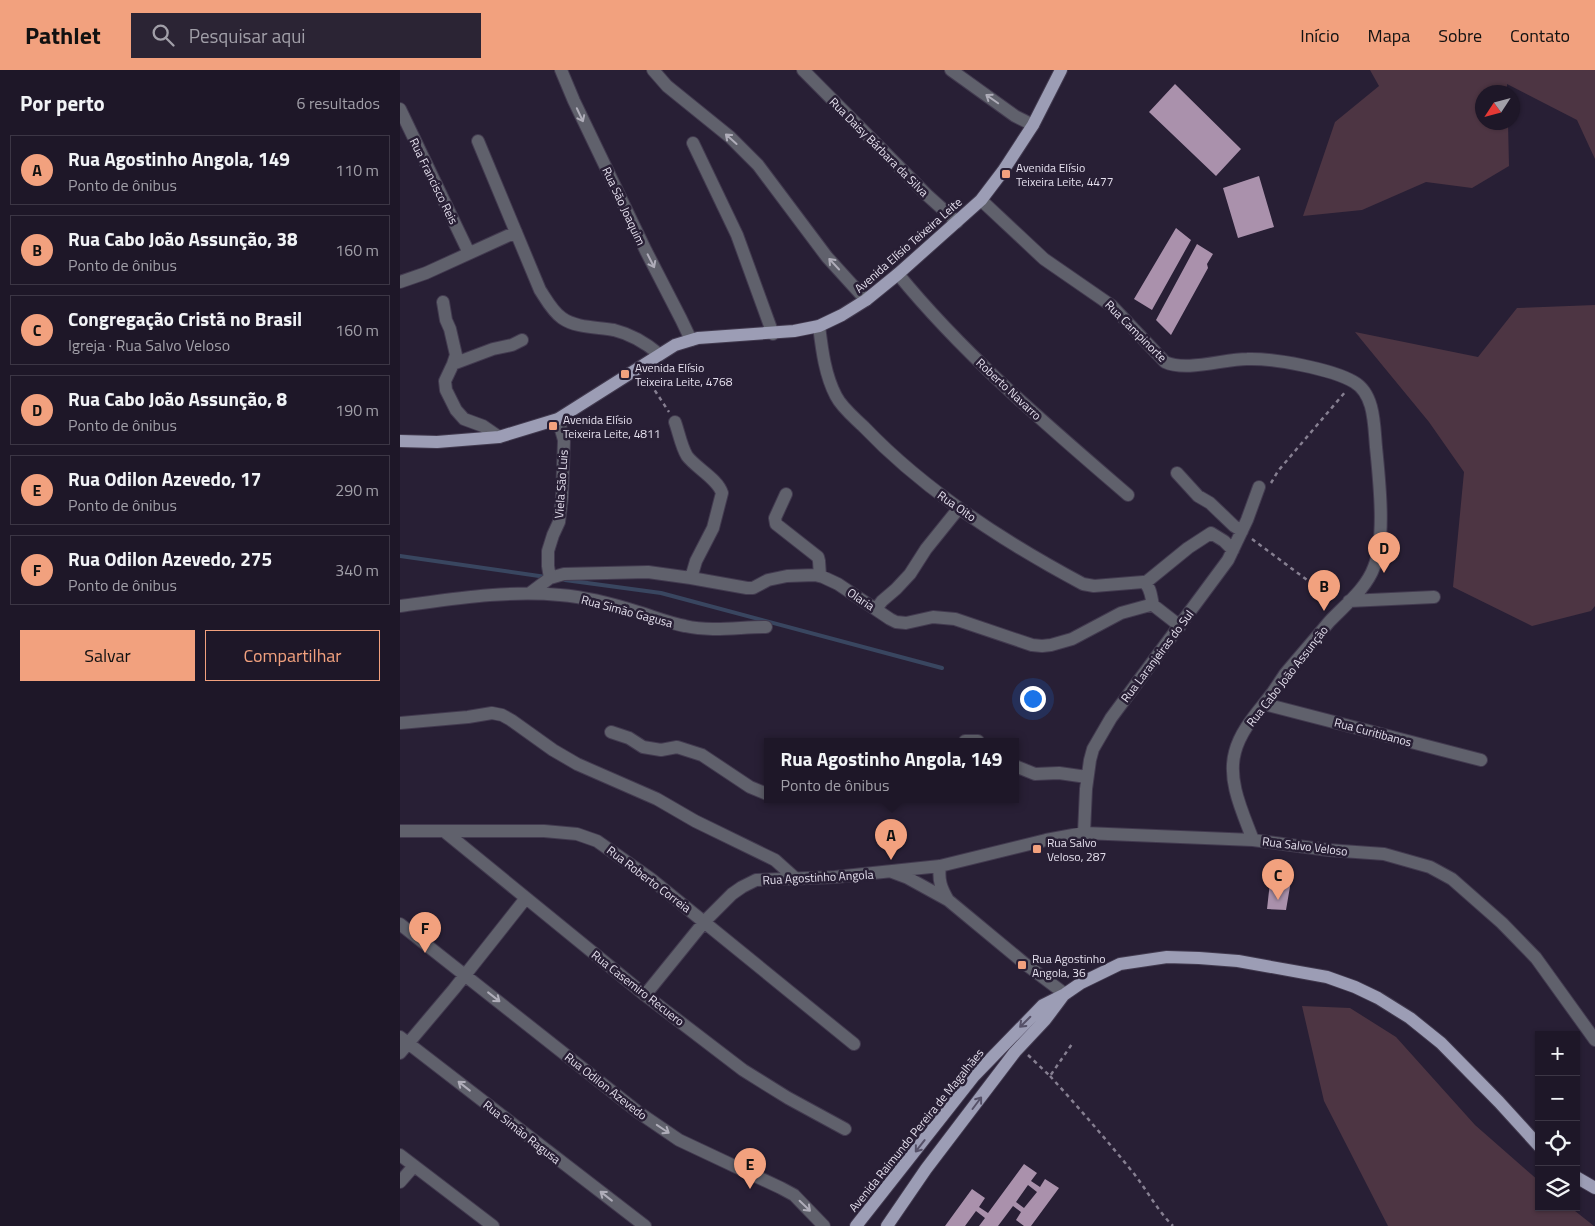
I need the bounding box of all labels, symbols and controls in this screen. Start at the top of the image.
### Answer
search box [131,13,481,58]
text: Pathlet [25,17,101,53]
icon: search [149,21,177,49]
text: Pesquisar aqui [189,21,306,50]
text: Início [1300,22,1340,49]
text: Mapa [1368,22,1410,49]
text: Sobre [1438,22,1482,49]
text: Contato [1510,22,1570,49]
north arrow [1475,85,1520,130]
text: Por perto [20,87,105,119]
text: 6 resultados [296,91,380,115]
street label: Rua Daisy Bárbara da Silva [825,93,933,201]
one-way arrow [985,94,999,104]
one-way arrow [576,107,585,122]
one-way arrow [724,133,737,144]
street label: Rua Francisco Reis [405,135,463,228]
text: Rua Agostinho Angola, 149 [68,144,290,173]
text: A [32,158,42,182]
text: 110 m [335,158,379,182]
place label: Avenida Elísio Teixeira Leite, 4477 [1016,158,1114,191]
street label: Rua São Joaquim [597,163,651,249]
marker: Avenida Elísio Teixeira Leite, 4477 [1000,168,1012,180]
text: Ponto de ônibus [68,173,177,197]
street label: Avenida Elísio Teixeira Leite [850,193,966,297]
text: Rua Cabo João Assunção, 38 [68,224,298,253]
text: B [32,238,42,262]
text: 160 m [335,238,379,262]
text: Ponto de ônibus [68,253,177,277]
one-way arrow [647,253,656,268]
one-way arrow [828,258,840,270]
street label: Rua Campinorte [1101,296,1171,366]
text: Congregação Cristã no Brasil [68,304,302,333]
text: C [33,318,41,342]
text: 160 m [335,318,379,342]
text: Igreja · Rua Salvo Veloso [68,333,230,357]
street label: Roberto Navarro [972,354,1046,424]
place label: Avenida Elísio Teixeira Leite, 4768 [635,358,733,391]
marker: Avenida Elísio Teixeira Leite, 4768 [619,368,631,380]
text: Rua Cabo João Assunção, 8 [68,384,287,413]
text: D [32,398,42,422]
text: 190 m [335,398,379,422]
place label: Avenida Elísio Teixeira Leite, 4811 [563,410,661,443]
text: Ponto de ônibus [68,413,177,437]
marker: Avenida Elísio Teixeira Leite, 4811 [547,420,559,432]
street label: Viela São Luis [549,449,573,519]
text: Rua Odilon Azevedo, 17 [68,464,261,493]
text: E [33,478,41,502]
text: 290 m [335,478,379,502]
street label: Rua Oito [934,486,980,526]
text: Ponto de ônibus [68,493,177,517]
pin: D [1368,532,1400,573]
text: Rua Odilon Azevedo, 275 [68,544,272,573]
text: F [33,558,41,582]
text: 340 m [335,558,379,582]
pin: B [1308,570,1340,611]
text: Ponto de ônibus [68,573,177,597]
street label: Olaria [843,583,879,615]
street label: Rua Simão Gagusa [579,590,675,632]
street label: Rua Laranjeiras do Sul [1116,606,1198,706]
street label: Rua Cabo João Assunção [1241,621,1333,731]
button: Salvar [20,630,195,681]
button: Compartilhar [205,630,380,681]
your location [1020,686,1046,712]
street label: Rua Curitibanos [1332,713,1414,752]
popup [764,738,1019,803]
text: Rua Agostinho Angola, 149 [781,744,1002,773]
text: Ponto de ônibus [781,773,889,797]
pin: A [875,819,907,860]
street label: Rua Salvo Veloso [1261,831,1349,861]
place label: Rua Salvo Veloso, 287 [1047,833,1106,866]
street label: Rua Roberto Correia [603,841,695,917]
marker: Rua Salvo Veloso, 287 [1031,843,1043,855]
pin: C [1262,859,1294,900]
street label: Rua Agostinho Angola [762,865,874,889]
pin: F [409,912,441,953]
street label: Rua Casemiro Recuero [587,946,689,1030]
place label: Rua Agostinho Angola, 36 [1032,949,1106,982]
marker: Rua Agostinho Angola, 36 [1016,959,1028,971]
one-way arrow [487,991,500,1002]
one-way arrow [1019,1016,1031,1028]
map controls [1535,1031,1580,1211]
button: + [1535,1031,1580,1076]
street label: Avenida Raimundo Pereira de Magalhães [844,1044,988,1216]
street label: Rua Odilon Azevedo [561,1048,651,1124]
button: − [1535,1076,1580,1121]
one-way arrow [458,1081,471,1092]
street label: Rua Simão Ragusa [479,1096,565,1168]
one-way arrow [972,1096,982,1110]
button: locate [1535,1121,1580,1166]
one-way arrow [656,1124,670,1134]
one-way arrow [915,1139,926,1152]
pin: E [734,1148,766,1189]
button: layers [1535,1166,1580,1211]
one-way arrow [600,1191,613,1202]
one-way arrow [799,1200,811,1212]

